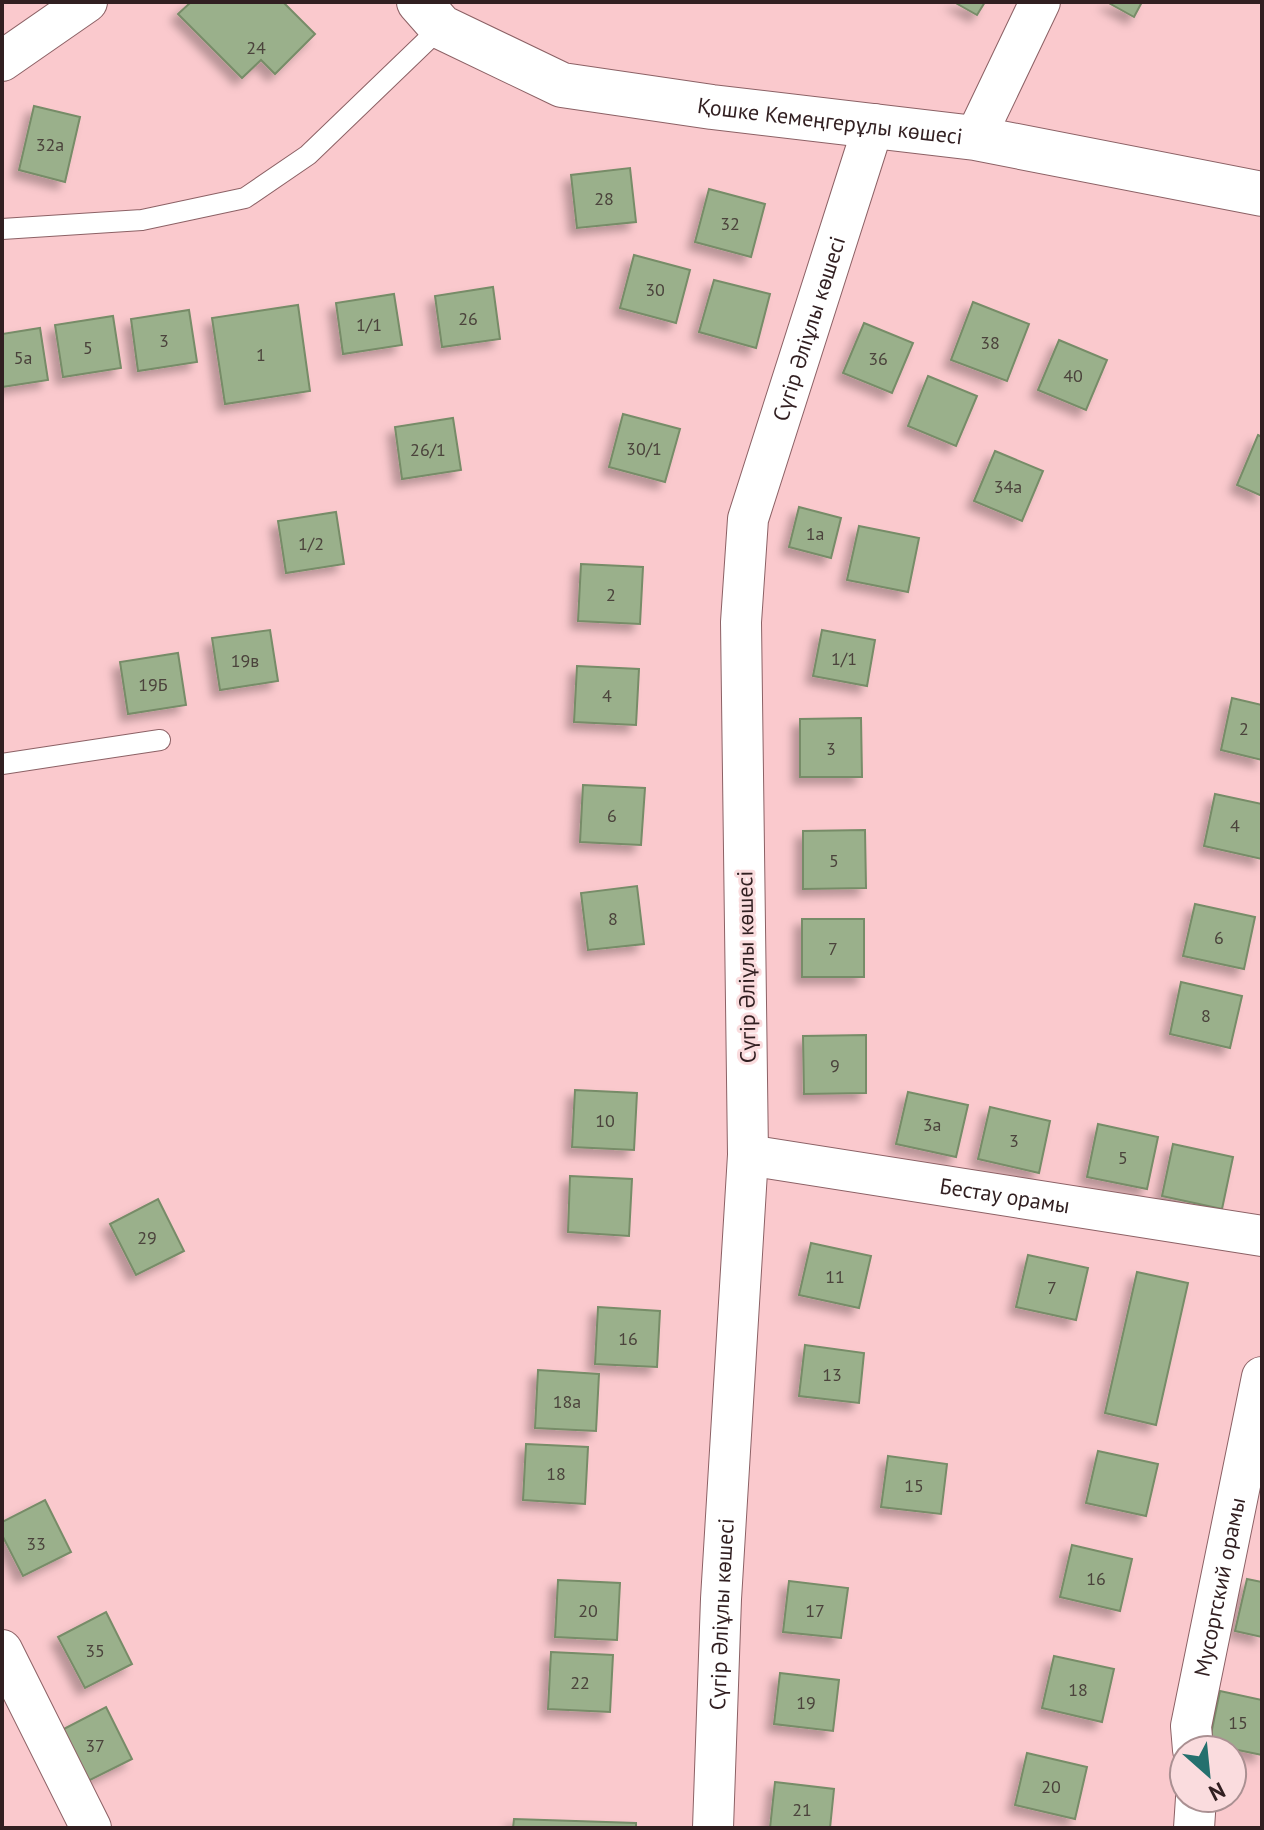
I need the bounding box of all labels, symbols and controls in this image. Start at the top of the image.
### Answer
house number: 24 [246,36,266,59]
street label: Қошке Кемеңгерұлы көшесі [696,91,964,150]
house number: 32а [36,133,64,156]
house number: 28 [594,187,614,210]
house number: 32 [720,212,740,235]
street label: Сүгір Әліұлы көшесі [766,233,851,425]
house number: 30 [645,278,665,301]
house number: 26 [458,307,478,330]
house number: 1/1 [356,313,382,336]
house number: 3 [159,329,169,352]
house number: 38 [980,331,1000,354]
house number: 5 [83,336,93,359]
house number: 1 [256,343,266,366]
house number: 5а [14,346,32,369]
house number: 36 [868,347,888,370]
house number: 40 [1063,364,1083,387]
house number: 30/1 [626,437,662,460]
house number: 26/1 [410,438,446,461]
house number: 34а [994,475,1022,498]
house number: 1а [806,522,824,545]
house number: 1/2 [298,532,324,555]
house number: 2 [606,583,616,606]
house number: 1/1 [831,647,857,670]
house number: 19в [231,649,259,672]
house number: 19Б [138,673,168,696]
house number: 4 [602,684,612,707]
house number: 2 [1239,717,1249,740]
house number: 3 [826,737,836,760]
house number: 6 [607,804,617,827]
house number: 4 [1230,814,1240,837]
house number: 5 [829,849,839,872]
street label: Сүгір Әліұлы көшесі [730,871,762,1063]
house number: 8 [608,907,618,930]
house number: 6 [1214,926,1224,949]
house number: 7 [828,937,838,960]
house number: 8 [1201,1004,1211,1027]
house number: 9 [830,1054,840,1077]
house number: 10 [595,1109,615,1132]
house number: 3а [923,1113,941,1136]
house number: 3 [1009,1129,1019,1152]
house number: 5 [1118,1146,1128,1169]
street label: Бестау орамы [938,1171,1072,1220]
house number: 29 [137,1226,157,1249]
house number: 11 [825,1265,845,1288]
house number: 7 [1047,1276,1057,1299]
house number: 16 [618,1327,638,1350]
house number: 13 [822,1363,842,1386]
house number: 18а [553,1390,581,1413]
house number: 18 [546,1462,566,1485]
house number: 15 [904,1474,924,1497]
street label: Мусоргский орамы [1187,1495,1251,1679]
street label: Сүгір Әліұлы көшесі [703,1517,740,1711]
house number: 33 [26,1532,46,1555]
house number: 16 [1086,1567,1106,1590]
house number: 20 [578,1599,598,1622]
house number: 17 [805,1599,825,1622]
house number: 35 [85,1639,105,1662]
house number: 22 [570,1671,590,1694]
house number: 18 [1068,1678,1088,1701]
house number: 19 [796,1691,816,1714]
house number: 15 [1228,1711,1248,1734]
house number: 37 [85,1734,105,1757]
north arrow [1168,1734,1248,1814]
house number: 20 [1041,1775,1061,1798]
text: N [1204,1776,1230,1808]
house number: 21 [792,1798,812,1821]

